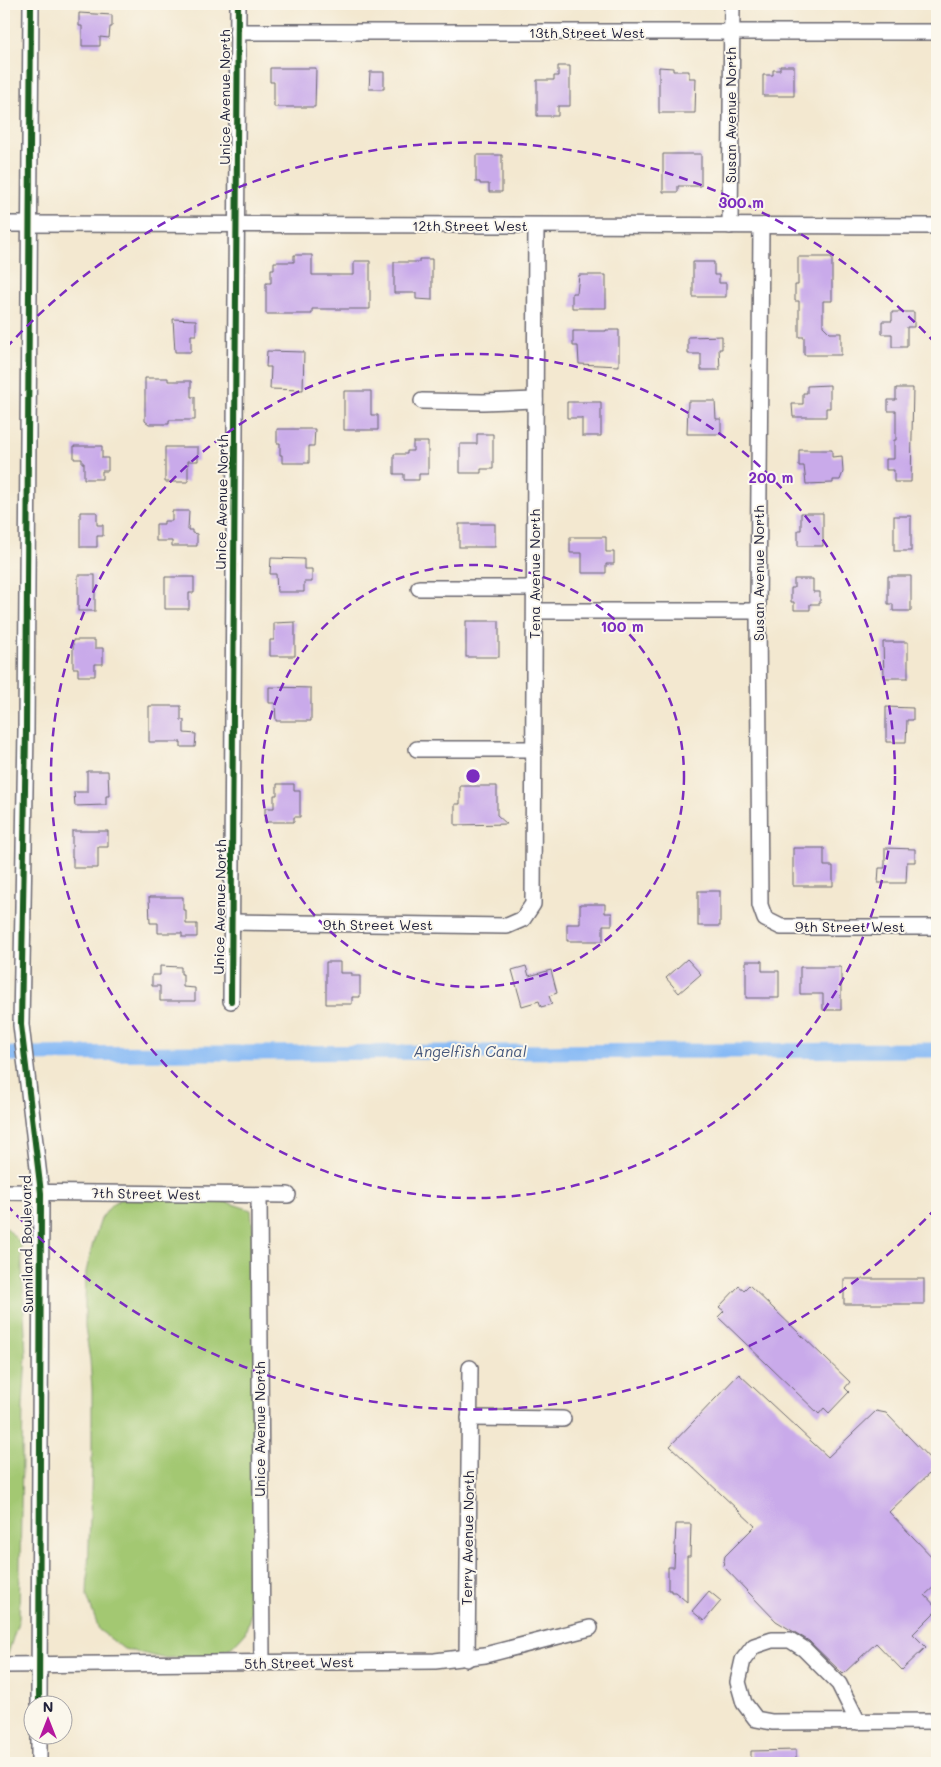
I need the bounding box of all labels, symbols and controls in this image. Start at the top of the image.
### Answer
street label: 13th Street West [529,23,645,42]
street label: Unice Avenue North [215,29,234,165]
street label: Susan Avenue North [721,47,740,183]
text: 300 m [718,192,764,212]
street label: 12th Street West [412,216,528,235]
street label: Unice Avenue North [211,434,232,570]
text: 200 m [749,467,794,487]
street label: Susan Avenue North [749,505,768,641]
street label: Tena Avenue North [525,509,544,639]
text: 100 m [600,616,644,636]
centre of rings [464,767,482,785]
street label: Unice Avenue North [209,839,230,975]
street label: 9th Street West [323,915,433,934]
street label: 9th Street West [795,917,905,936]
water label: Angelfish Canal [414,1041,527,1061]
street label: Sunniland Boulevard [16,1175,37,1313]
street label: 7th Street West [91,1183,201,1204]
street label: Unice Avenue North [250,1361,269,1497]
street label: Terry Avenue North [457,1470,478,1606]
street label: 5th Street West [244,1652,354,1673]
north arrow [22,1694,72,1744]
text: N [43,1697,53,1716]

